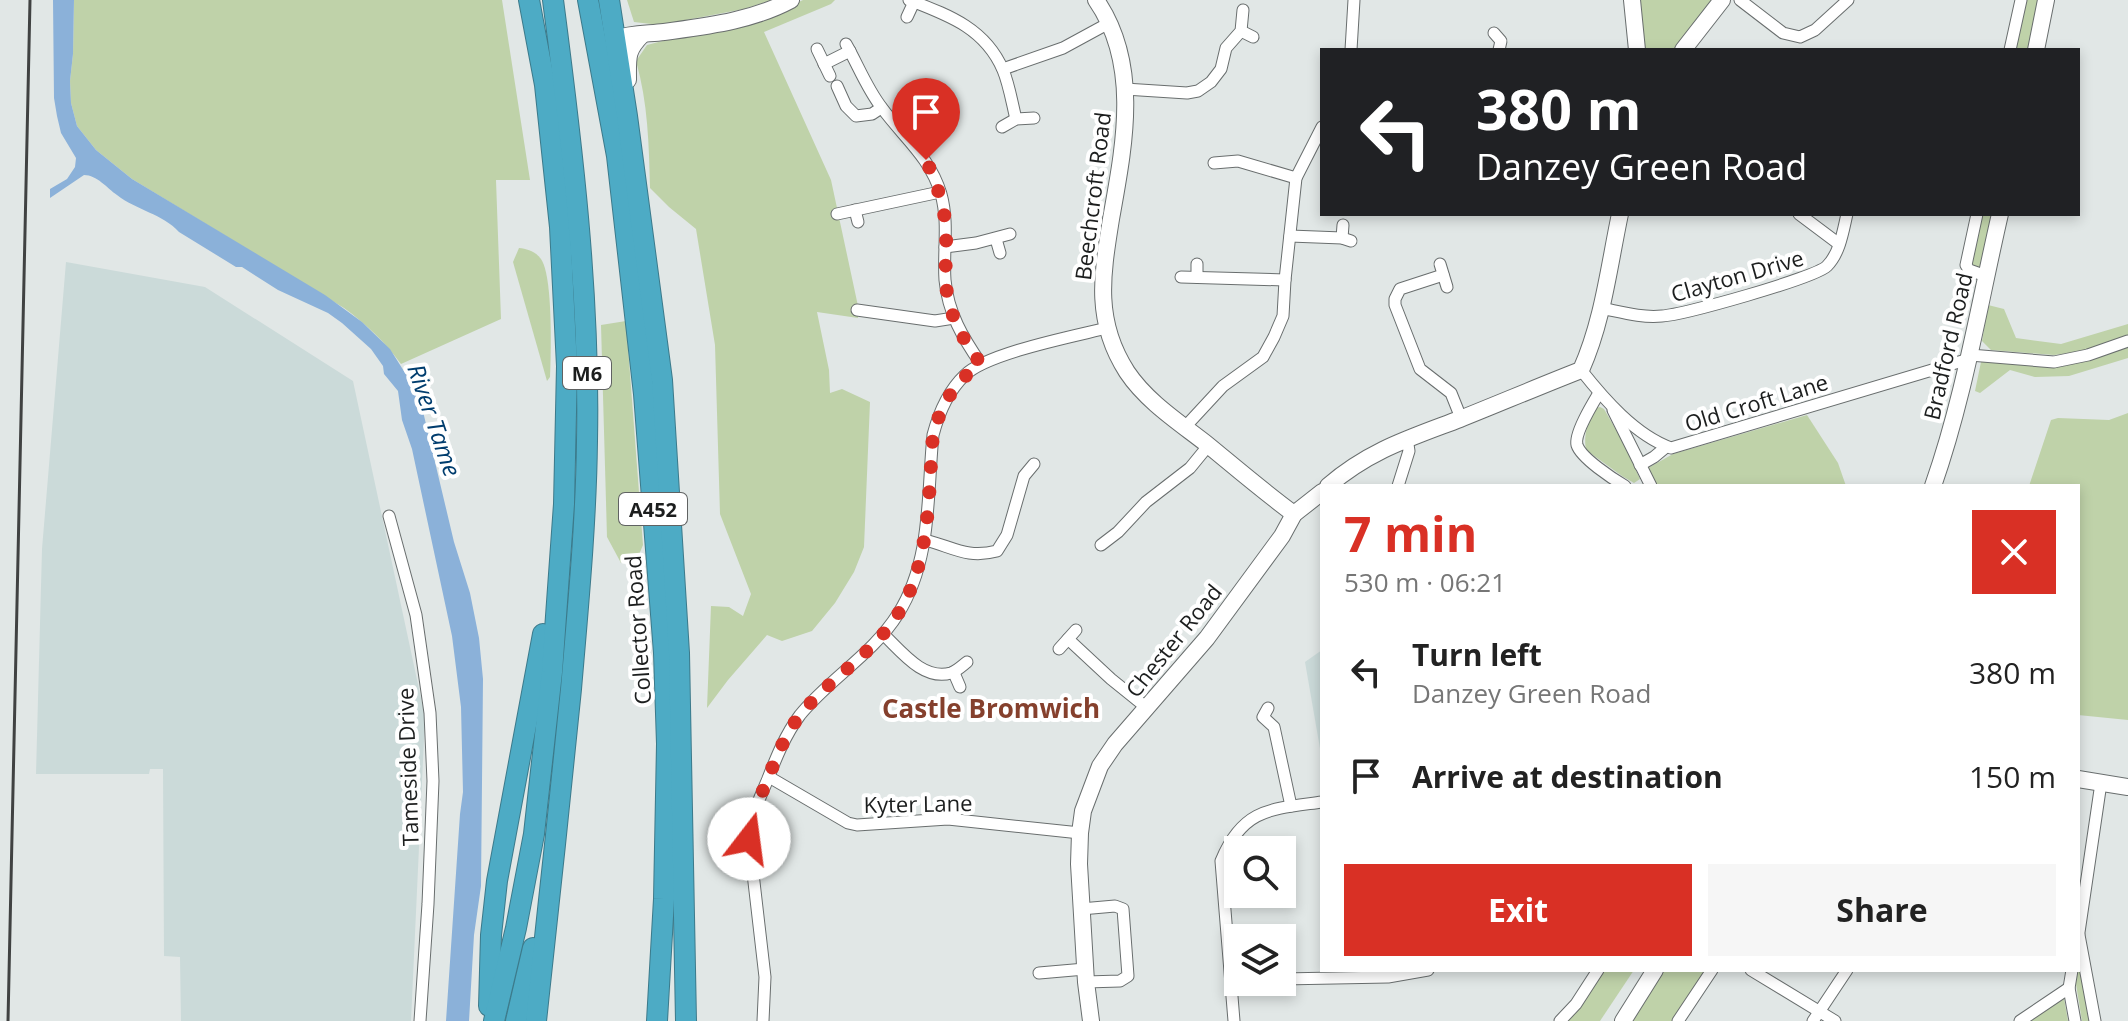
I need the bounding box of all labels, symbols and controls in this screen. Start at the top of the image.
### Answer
text: 380 m [1476,70,1642,146]
pin [892,78,960,160]
icon: left [1344,80,1448,184]
icon: arrive [904,90,948,134]
street label: Beechcroft Road [1067,110,1117,282]
text: Danzey Green Road [1476,142,1807,191]
street label: Clayton Drive [1667,242,1807,308]
street label: Bradford Road [1915,269,1979,423]
road number: M6 [563,357,611,389]
water label: River Tame [400,359,470,481]
street label: Old Croft Lane [1681,366,1831,438]
road number: A452 [619,493,687,525]
text: 7 min [1344,501,1477,566]
button: close [1972,510,2056,594]
street label: Collector Road [617,554,657,706]
text: 530 m · 06:21 [1344,564,1506,600]
street label: Chester Road [1118,577,1228,703]
text: Turn left [1412,634,1542,675]
icon: left [1344,650,1388,694]
text: 380 m [1969,652,2056,693]
text: Danzey Green Road [1412,675,1651,711]
street label: Tameside Drive [389,687,425,847]
district label: Castle Bromwich [882,690,1100,726]
icon: arrive [1344,754,1388,798]
text: Arrive at destination [1412,756,1723,797]
text: 150 m [1969,756,2056,797]
street label: Kyter Lane [863,787,973,819]
position arrow [707,797,791,881]
map controls [1224,836,1296,996]
button: search [1224,836,1296,908]
button: Exit [1344,864,1692,956]
button: Share [1708,864,2056,956]
button: layers [1224,924,1296,996]

